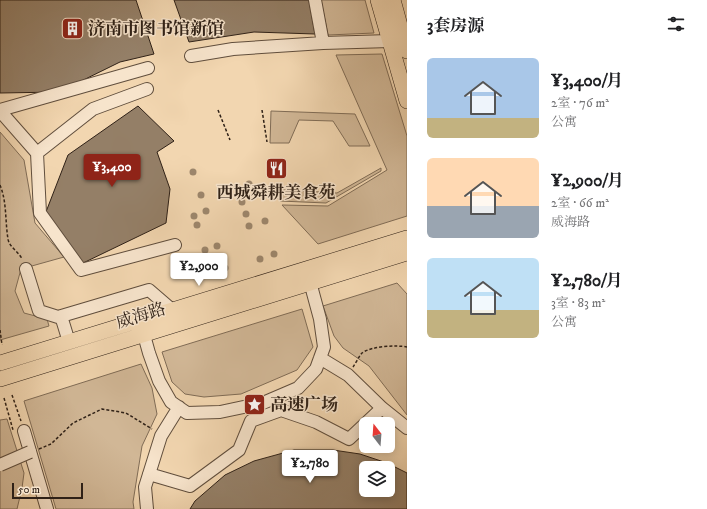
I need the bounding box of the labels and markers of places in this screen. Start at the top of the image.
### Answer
building icon: 济南市图书馆新馆 [60,16,86,42]
place label: 济南市图书馆新馆 [88,18,224,40]
pin: ¥3,400 [79,154,145,188]
restaurant icon: 西城舜耕美食苑 [263,156,289,182]
place label: 西城舜耕美食苑 [217,182,336,204]
pin: ¥2,900 [166,253,232,287]
place icon: 高速广场 [242,392,268,418]
place label: 高速广场 [270,394,338,416]
pin: ¥2,780 [277,450,343,484]

